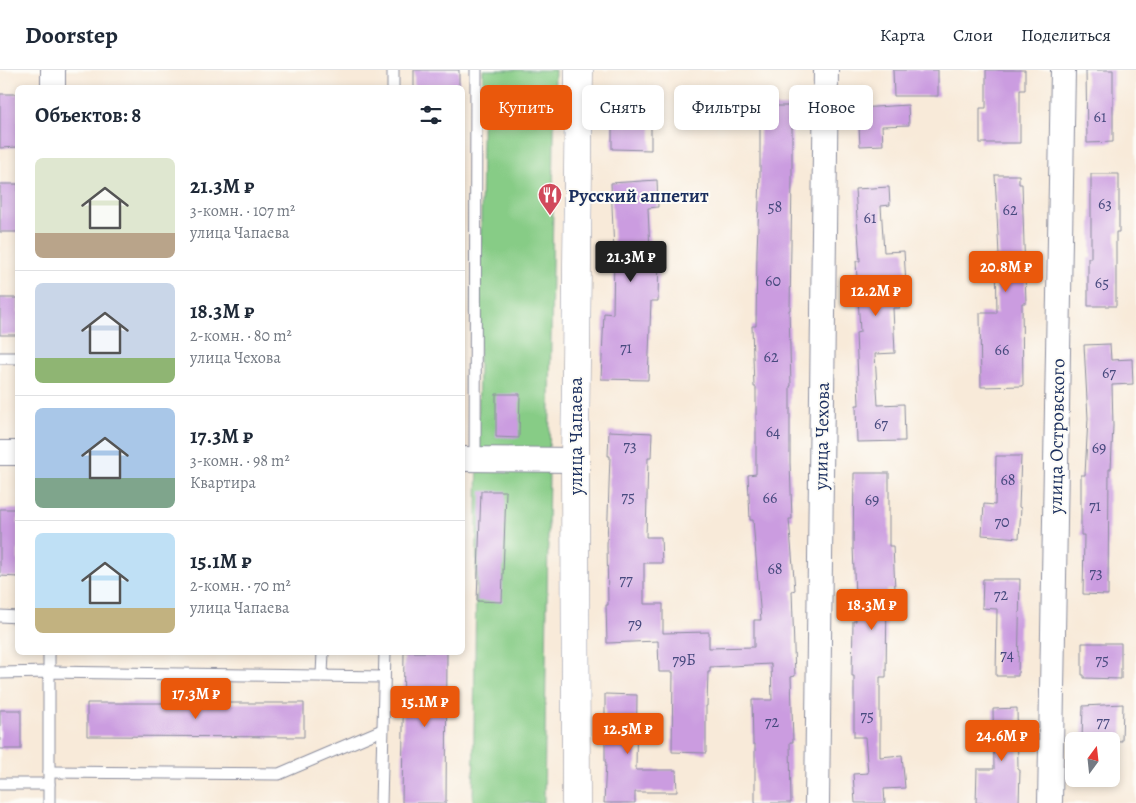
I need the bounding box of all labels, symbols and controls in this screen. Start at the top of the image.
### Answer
text: Doorstep [25,19,118,51]
text: Карта [880,23,925,47]
text: Слои [953,23,993,47]
text: Поделиться [1021,23,1111,47]
chip: Купить [480,85,572,130]
chip: Снять [582,85,664,130]
chip: Фильтры [674,85,779,130]
chip: Новое [789,85,873,130]
text: Объектов: 8 [35,101,141,129]
icon: filters [417,101,445,129]
house number: 61 [1094,106,1107,128]
text: 21.3M ₽ [190,172,254,200]
icon: home [75,178,135,238]
restaurant icon: Русский аппетит [537,182,563,216]
place label: Русский аппетит [568,183,709,209]
house number: 63 [1098,193,1112,215]
house number: 58 [768,196,782,218]
house number: 62 [1003,199,1018,221]
text: 3-комн. · 107 m² [190,200,295,222]
house number: 61 [864,207,877,229]
text: улица Чапаева [190,222,289,244]
pin: 21.3M ₽ [585,240,677,283]
text: 21.3M ₽ [606,246,656,268]
pin: 20.8M ₽ [960,250,1052,293]
text: 20.8M ₽ [980,256,1032,278]
house number: 60 [765,270,781,292]
house number: 65 [1095,272,1109,294]
pin: 12.2M ₽ [830,274,922,317]
text: 12.2M ₽ [851,280,901,302]
text: 18.3M ₽ [190,297,254,325]
icon: home [75,303,135,363]
text: 2-комн. · 80 m² [190,325,292,347]
house number: 71 [620,337,633,359]
house number: 66 [995,339,1009,361]
house number: 62 [764,346,779,368]
text: улица Чехова [190,347,281,369]
street label: улица Островского [1043,358,1071,515]
house number: 67 [1102,362,1116,384]
street label: улица Чапаева [563,377,589,496]
street label: улица Чехова [808,382,836,491]
house number: 67 [874,413,888,435]
house number: 64 [766,421,780,443]
text: 17.3M ₽ [190,422,253,450]
icon: home [75,428,135,488]
house number: 73 [623,435,637,457]
house number: 69 [1092,437,1106,459]
text: 3-комн. · 98 m² [190,450,290,472]
house number: 68 [1000,469,1016,491]
text: Квартира [190,472,256,494]
house number: 75 [621,486,635,508]
house number: 66 [763,487,777,509]
house number: 69 [865,489,879,511]
house number: 71 [1089,495,1102,517]
house number: 70 [994,511,1010,533]
text: 15.1M ₽ [190,547,252,575]
icon: home [75,553,135,613]
house number: 68 [767,558,783,580]
house number: 73 [1089,562,1103,584]
house number: 77 [619,569,633,591]
text: 2-комн. · 70 m² [190,575,291,597]
house number: 72 [994,584,1009,606]
pin: 18.3M ₽ [826,588,918,631]
text: 18.3M ₽ [847,594,897,616]
text: улица Чапаева [190,597,289,619]
house number: 79 [628,613,642,635]
house number: 74 [1000,644,1014,666]
house number: 79Б [672,649,696,671]
house number: 75 [1095,649,1109,671]
pin: 17.3M ₽ [150,678,242,720]
text: 17.3M ₽ [172,683,220,705]
pin: 15.1M ₽ [379,686,471,728]
text: 15.1M ₽ [401,691,449,713]
house number: 75 [860,705,874,727]
house number: 72 [765,711,780,733]
house number: 77 [1096,711,1110,733]
pin: 12.5M ₽ [582,712,674,755]
text: 12.5M ₽ [603,718,653,740]
pin: 24.6M ₽ [956,720,1048,762]
text: 24.6M ₽ [976,725,1028,747]
north arrow [1065,732,1120,788]
map controls [1065,732,1120,787]

